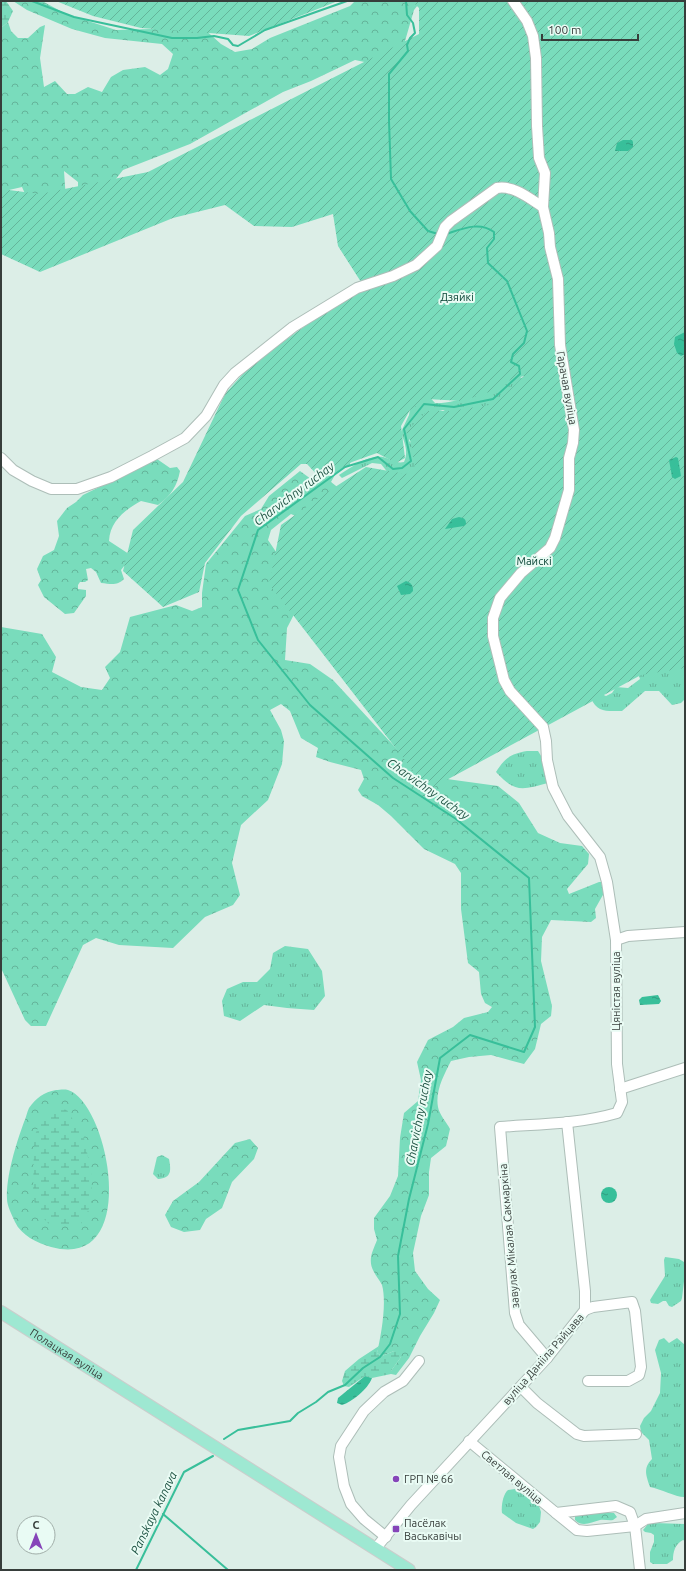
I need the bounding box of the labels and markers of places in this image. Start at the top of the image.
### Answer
place label: ГРП № 66 [404,1473,453,1485]
marker: ГРП № 66 [391,1474,401,1484]
place label: Пасёлак Васькавічы [404,1517,461,1542]
marker: Пасёлак Васькавічы [391,1524,401,1534]

